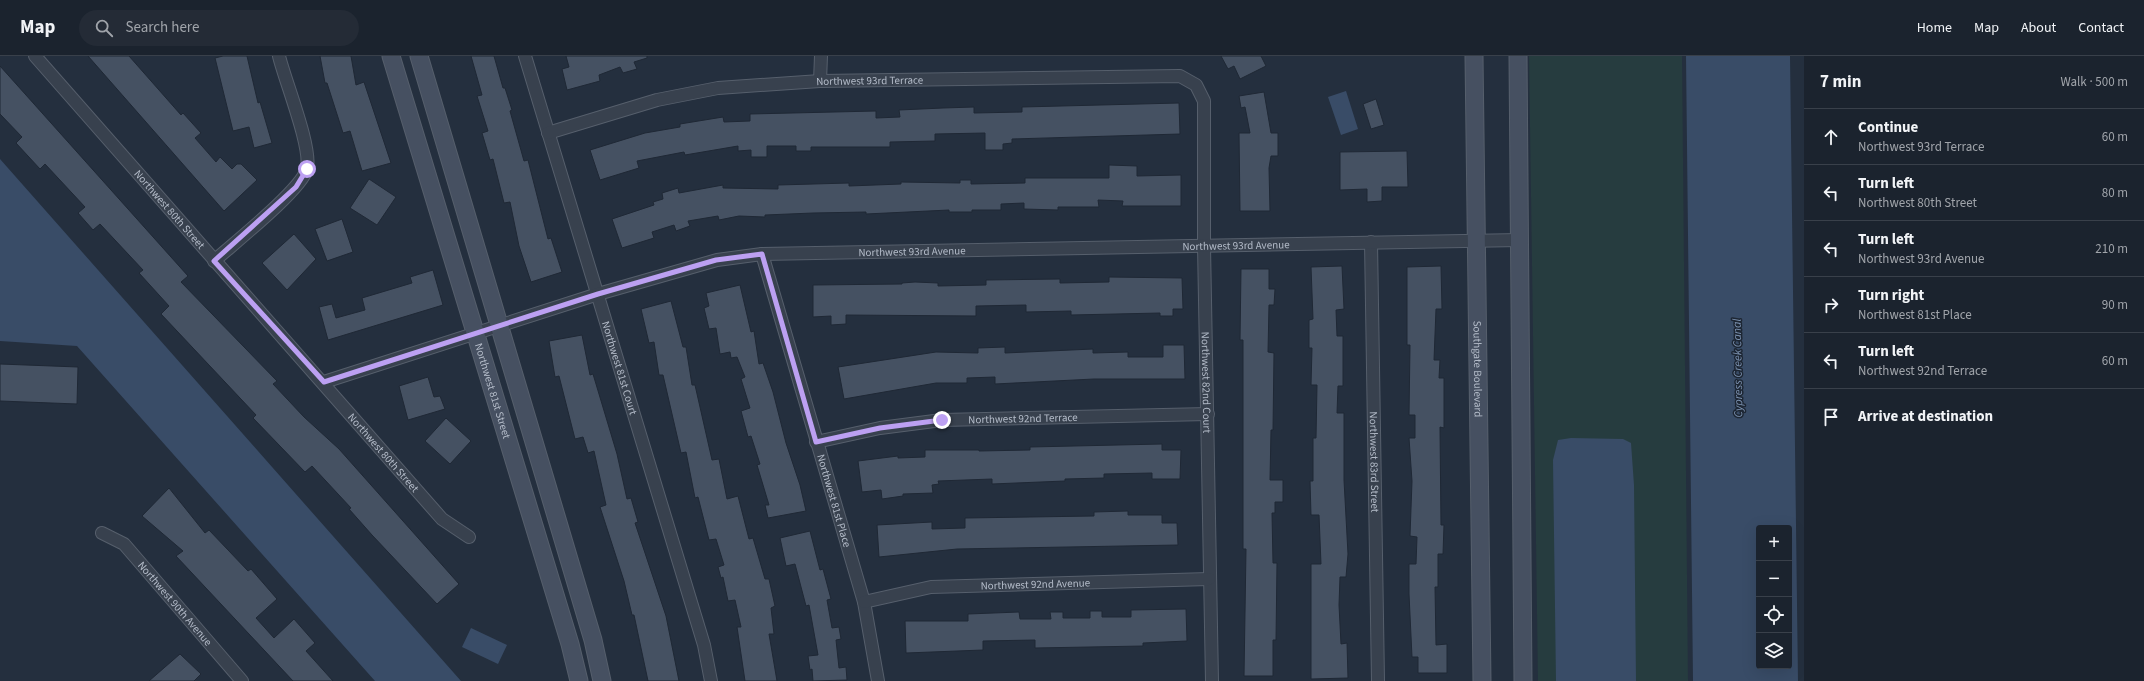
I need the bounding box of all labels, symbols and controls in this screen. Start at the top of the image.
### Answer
search box [79,10,359,46]
text: Map [20,14,55,41]
icon: search [93,17,115,39]
text: Search here [125,17,199,38]
text: Home [1917,18,1952,38]
text: Map [1974,18,1999,38]
text: About [2021,18,2056,38]
text: Contact [2078,18,2124,38]
text: 7 min [1820,70,1861,94]
street label: Northwest 93rd Terrace [816,72,924,89]
text: Walk · 500 m [2060,73,2128,91]
text: Continue [1858,117,1918,138]
icon: ahead [1820,126,1842,148]
text: 60 m [2102,128,2128,146]
text: Northwest 93rd Terrace [1858,138,1984,156]
route start [298,160,316,178]
street label: Northwest 80th Street [131,166,209,252]
text: Turn left [1858,173,1914,194]
icon: left [1820,182,1842,204]
text: 80 m [2102,184,2128,202]
text: Northwest 80th Street [1858,194,1977,212]
text: Turn left [1858,229,1914,250]
street label: Northwest 93rd Avenue [1182,237,1290,254]
icon: left [1820,238,1842,260]
text: 210 m [2095,240,2128,258]
street label: Northwest 93rd Avenue [858,243,966,260]
text: Northwest 93rd Avenue [1858,250,1985,268]
text: Turn right [1858,285,1924,306]
icon: right [1820,294,1842,316]
text: 90 m [2102,296,2128,314]
text: Northwest 81st Place [1858,306,1972,324]
water label: Cypress Creek Canal [1729,318,1747,418]
street label: Northwest 81st Court [598,319,641,417]
street label: Southgate Boulevard [1470,321,1486,417]
street label: Northwest 82nd Court [1198,332,1215,433]
street label: Northwest 81st Street [471,341,515,441]
text: Turn left [1858,341,1914,362]
icon: left [1820,350,1842,372]
text: 60 m [2102,352,2128,370]
text: Northwest 92nd Terrace [1858,362,1987,380]
icon: arrive [1820,406,1842,428]
text: Arrive at destination [1858,406,1993,427]
street label: Northwest 92nd Terrace [968,409,1078,427]
street label: Northwest 80th Street [345,410,423,496]
route end [933,411,951,429]
street label: Northwest 83rd Street [1366,411,1383,513]
street label: Northwest 81st Place [814,452,855,549]
map controls [1756,525,1792,669]
button: + [1756,525,1792,561]
street label: Northwest 90th Avenue [135,558,216,649]
button: − [1756,561,1792,597]
street label: Northwest 92nd Avenue [980,575,1091,593]
button: locate [1756,597,1792,633]
button: layers [1756,633,1792,669]

